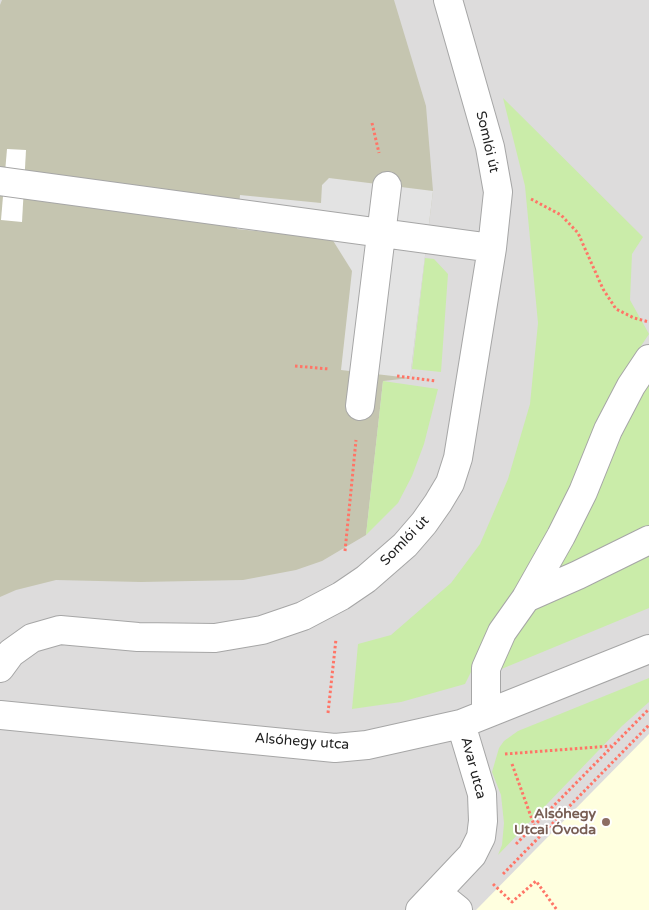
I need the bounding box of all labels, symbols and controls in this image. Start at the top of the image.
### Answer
street label: Somlói út [472,109,502,175]
street label: Somlói út [377,513,433,569]
street label: Alsóhegy utca [254,730,350,754]
street label: Avar utca [457,735,489,801]
place label: Alsóhegy Utcai Óvoda [514,806,596,839]
marker: Alsóhegy Utcai Óvoda [600,816,612,828]

